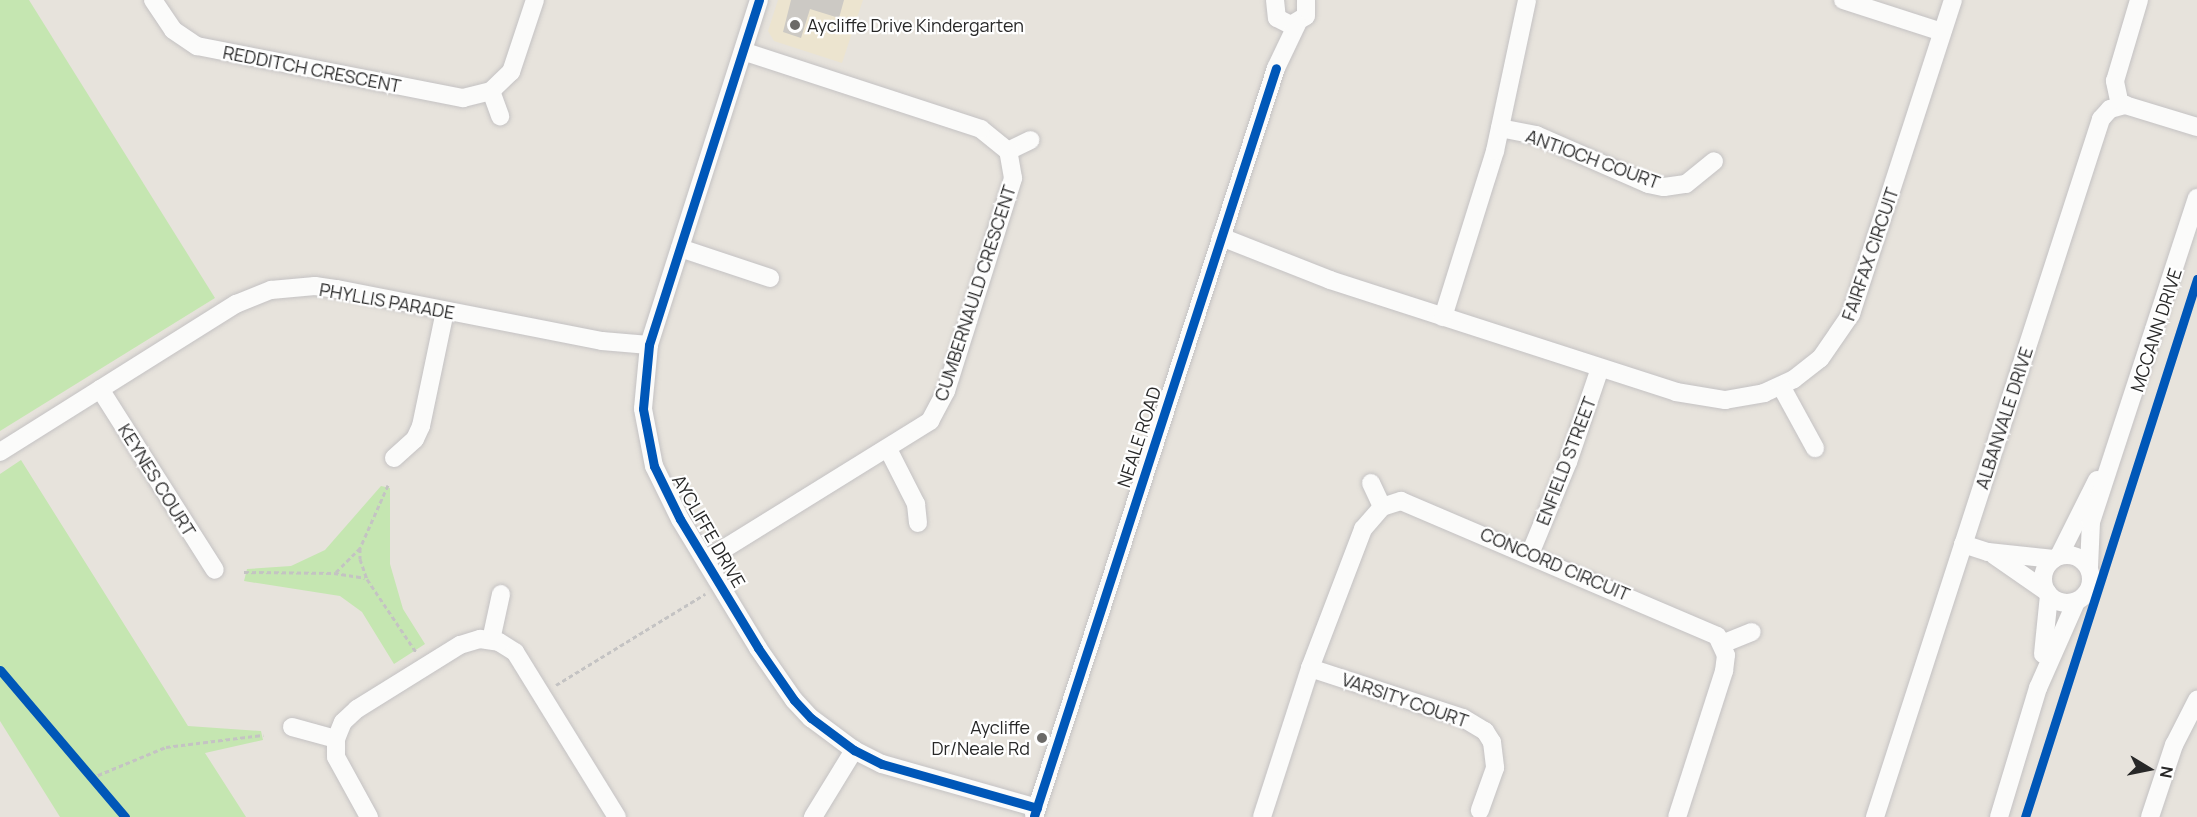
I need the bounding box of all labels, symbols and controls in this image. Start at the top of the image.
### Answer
place label: Aycliffe Drive Kindergarten [807,14,1024,36]
marker: Aycliffe Drive Kindergarten [788,18,802,32]
street label: REDDITCH CRESCENT [221,41,403,97]
street label: ANTIOCH COURT [1523,125,1663,193]
street label: CUMBERNAULD CRESCENT [930,182,1020,404]
street label: FAIRFAX CIRCUIT [1837,185,1903,323]
street label: MCCANN DRIVE [2126,265,2186,395]
street label: PHYLLIS PARADE [318,278,456,324]
street label: ALBANVALE DRIVE [1971,344,2037,492]
street label: NEALE ROAD [1113,384,1165,490]
street label: ENFIELD STREET [1532,394,1600,528]
street label: KEYNES COURT [114,420,200,540]
street label: AYCLIFFE DRIVE [668,471,750,591]
street label: CONCORD CIRCUIT [1477,523,1633,605]
street label: VARSITY COURT [1339,668,1471,732]
place label: Aycliffe Dr/Neale Rd [931,717,1030,760]
marker: Aycliffe Dr/Neale Rd [1035,731,1049,745]
north arrow [2119,739,2179,799]
text: N [2155,765,2179,780]

